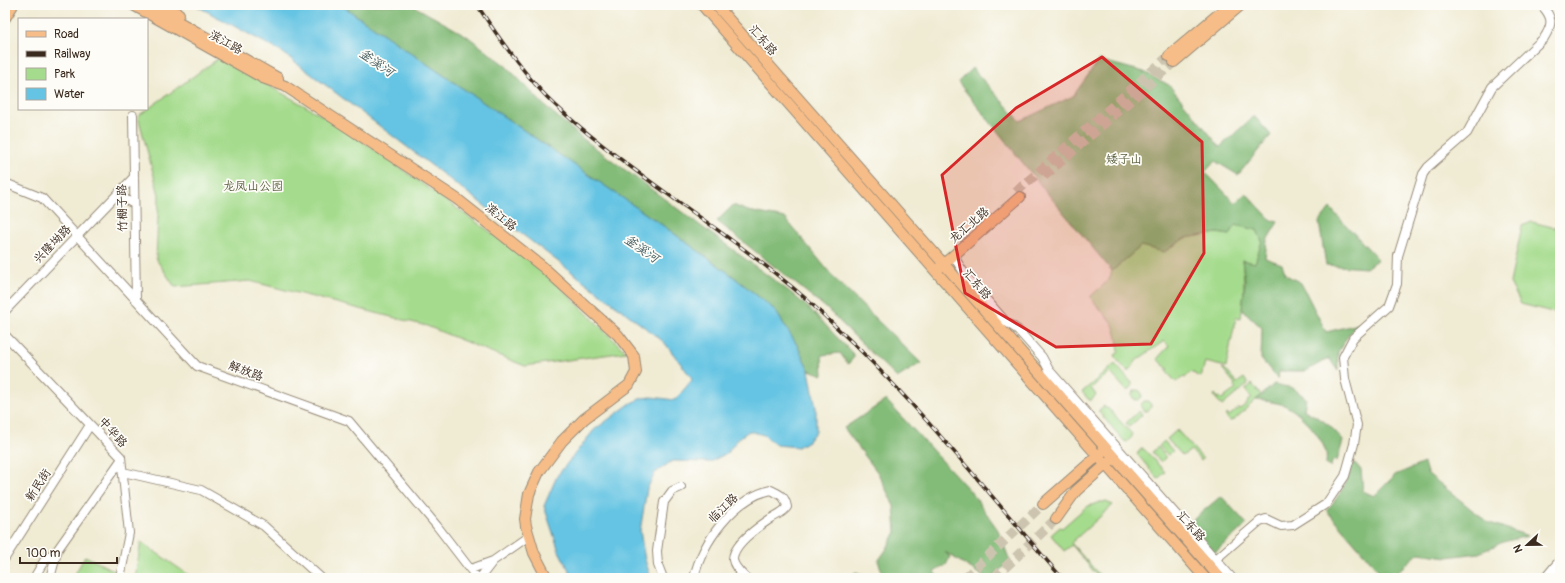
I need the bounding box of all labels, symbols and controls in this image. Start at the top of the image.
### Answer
legend [18,18,148,110]
street label: 汇东路 [745,22,780,59]
text: Road [54,27,79,42]
street label: 滨江路 [206,27,245,58]
water label: 釜溪河 [356,45,399,82]
text: Railway [54,47,90,62]
text: Park [54,67,75,82]
text: Water [54,87,85,102]
park label: 矮子山 [1106,152,1142,167]
park label: 龙凤山公园 [223,179,283,194]
street label: 竹棚子路 [115,184,130,232]
street label: 滨江路 [482,200,519,235]
street label: 龙汇北路 [946,204,992,247]
street label: 兴隆坳路 [30,222,74,267]
water label: 釜溪河 [621,231,664,268]
street label: 汇东路 [959,266,994,303]
street label: 解放路 [226,358,265,385]
street label: 中华路 [95,414,130,451]
street label: 新民街 [22,466,55,504]
street label: 临江路 [705,490,742,526]
street label: 汇东路 [1173,508,1208,545]
north arrow [1507,525,1547,565]
scale bar [20,539,117,565]
text: N [1511,542,1526,554]
text: 100 m [26,546,61,561]

